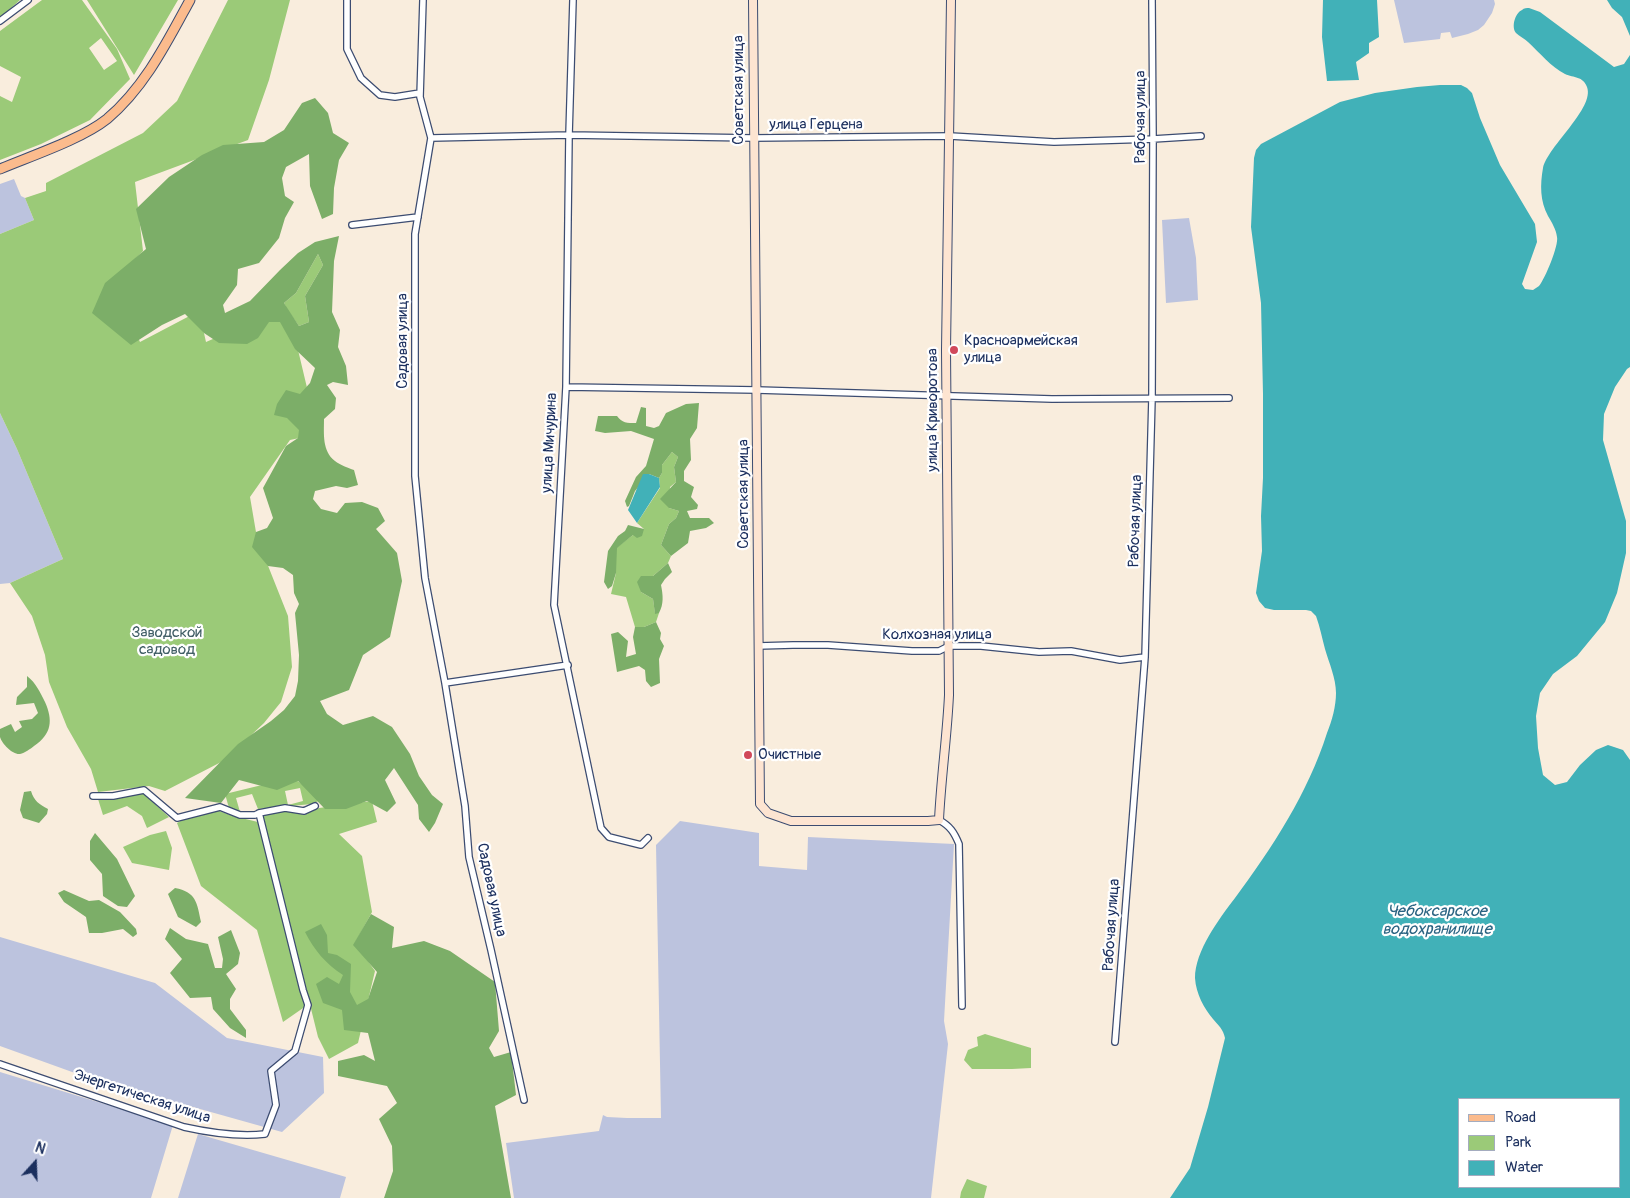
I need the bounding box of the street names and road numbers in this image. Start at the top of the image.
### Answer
street label: Советская улица [730,35,748,145]
street label: Рабочая улица [1132,71,1150,163]
street label: улица Герцена [769,116,863,134]
street label: Садовая улица [394,293,412,389]
street label: улица Криворотова [924,348,942,472]
street label: улица Мичурина [538,392,562,494]
street label: Советская улица [735,439,753,549]
street label: Рабочая улица [1125,474,1147,568]
street label: Колхозная улица [882,626,992,644]
street label: Садовая улица [472,842,510,938]
street label: Рабочая улица [1100,878,1124,972]
street label: Энергетическая улица [71,1066,213,1128]

